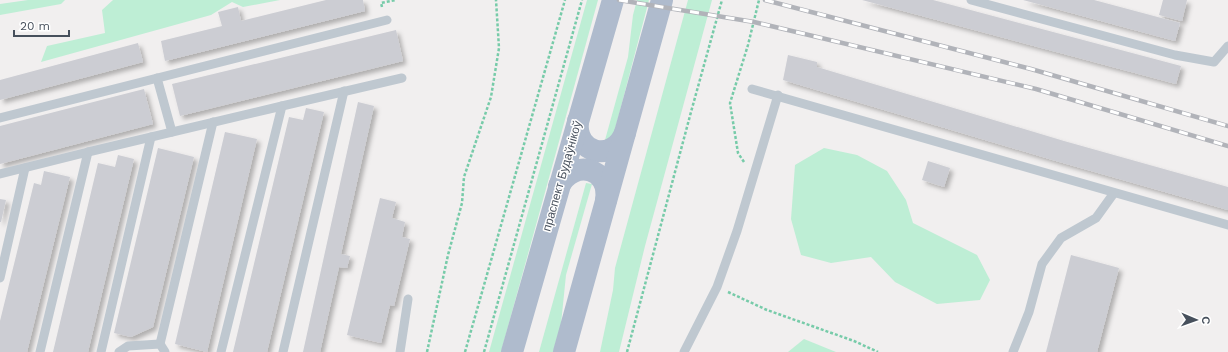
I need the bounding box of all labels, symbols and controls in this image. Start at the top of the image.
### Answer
scale bar [14,12,69,38]
text: 20 m [20,19,50,33]
street label: праспект Будаўнікоў [540,119,584,233]
north arrow [1176,300,1216,340]
text: С [1199,316,1212,325]

